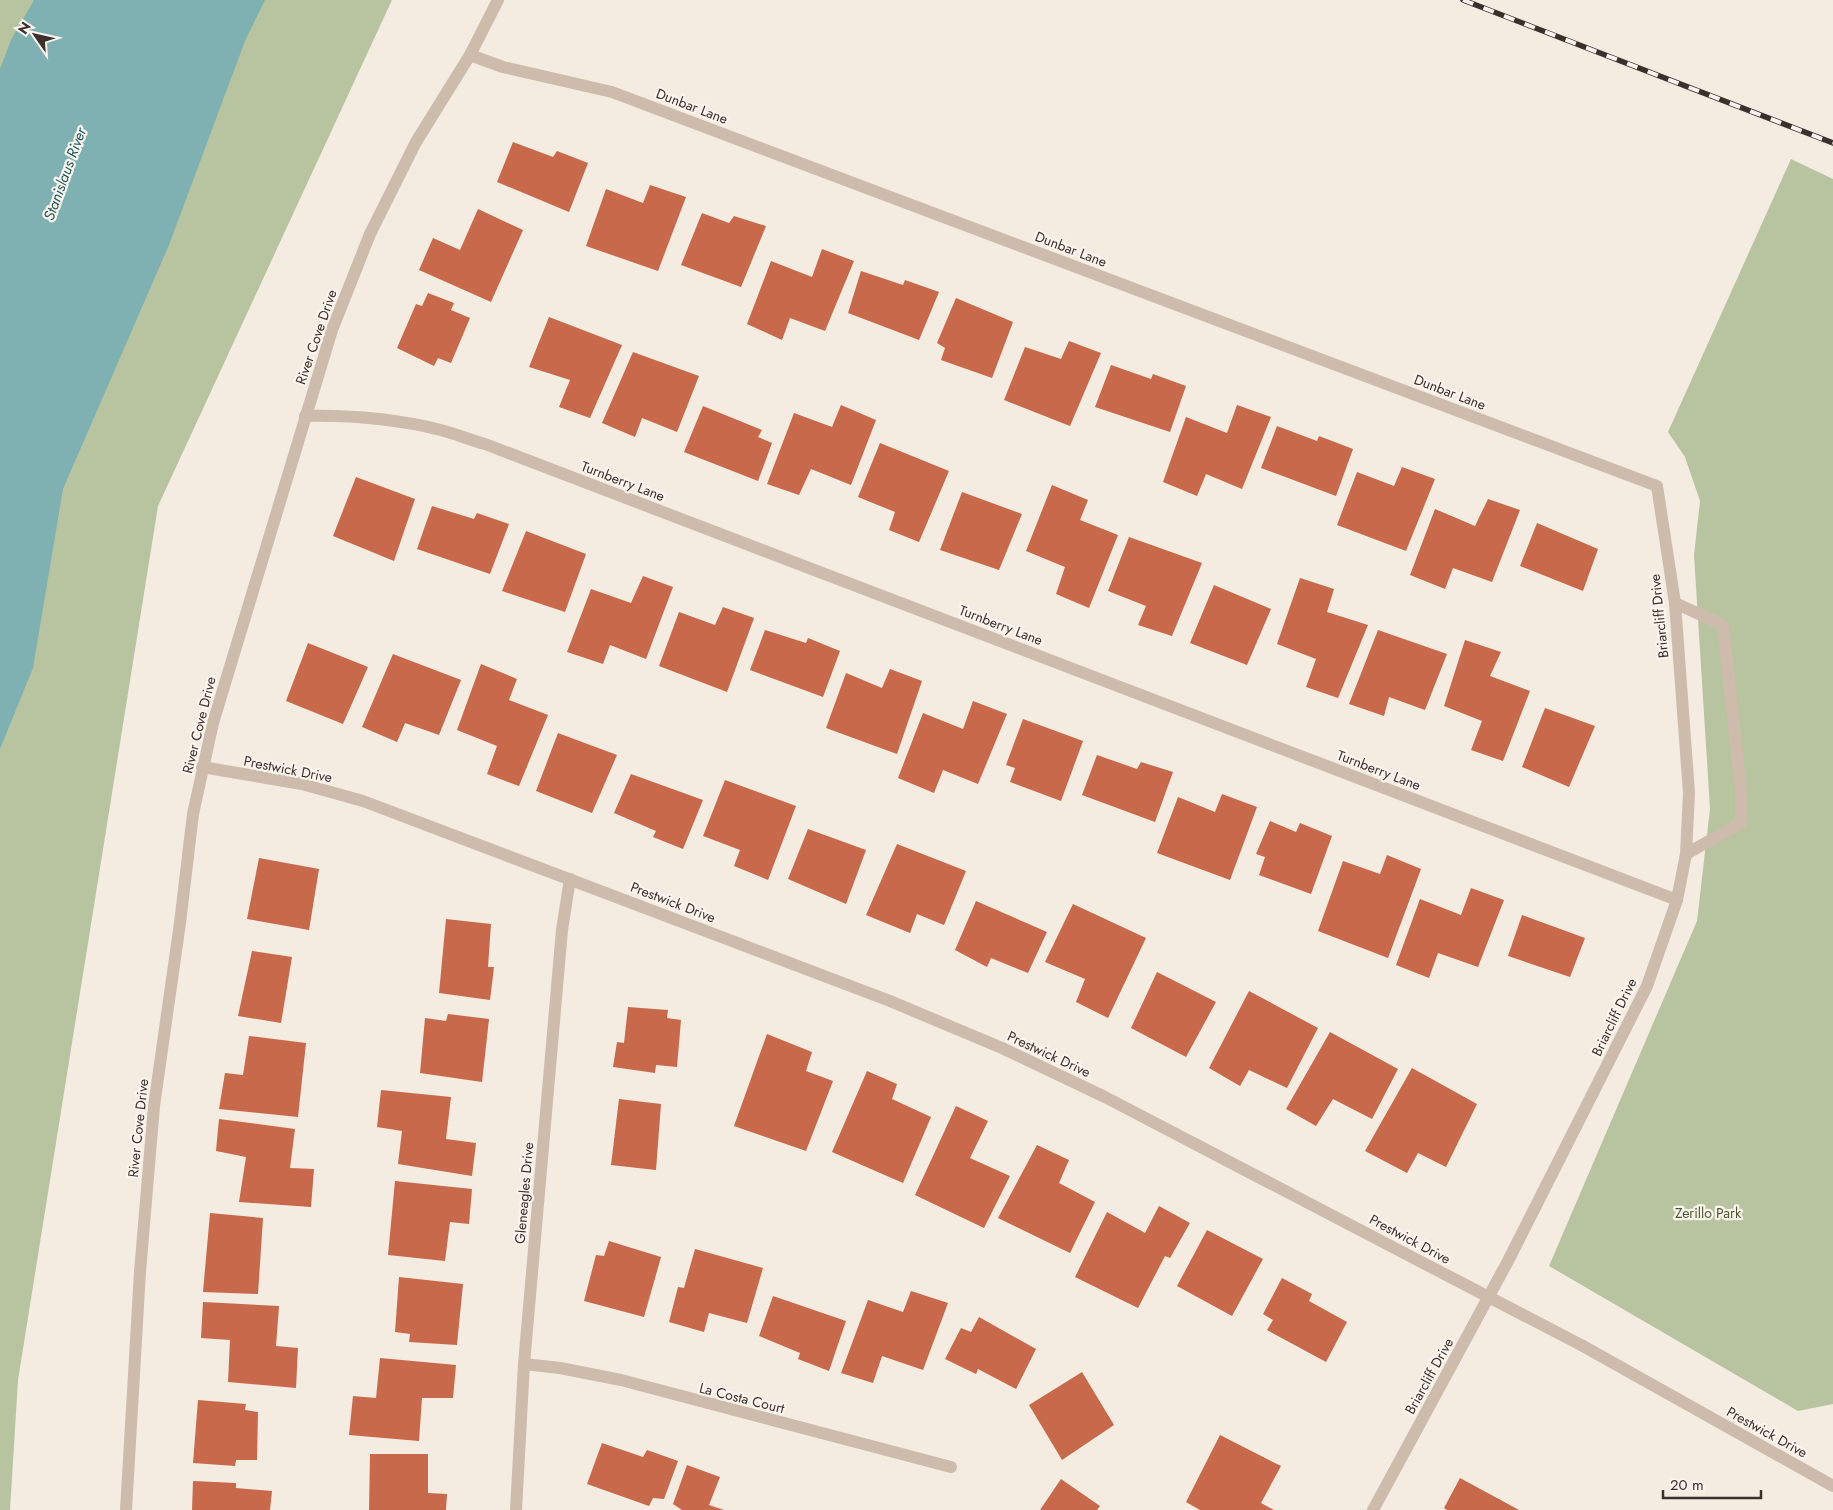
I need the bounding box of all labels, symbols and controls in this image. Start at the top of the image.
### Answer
north arrow [10,10,60,60]
text: N [13,18,36,38]
street label: Dunbar Lane [653,83,731,129]
water label: Stanislaus River [38,124,92,223]
street label: Dunbar Lane [1032,226,1110,272]
street label: River Cove Drive [290,287,342,387]
street label: Dunbar Lane [1411,369,1489,415]
street label: Turnberry Lane [578,456,668,506]
street label: Briarcliff Drive [1645,573,1673,659]
street label: Turnberry Lane [956,600,1046,650]
street label: River Cove Drive [177,674,221,776]
street label: Turnberry Lane [1334,745,1424,795]
street label: Prestwick Drive [242,751,334,787]
street label: Prestwick Drive [628,877,718,927]
street label: Briarcliff Drive [1586,975,1642,1059]
street label: Prestwick Drive [1004,1026,1094,1082]
street label: River Cove Drive [123,1078,153,1178]
street label: Gleneagles Drive [510,1141,538,1245]
park label: Zerillo Park [1675,1203,1742,1223]
street label: Prestwick Drive [1366,1209,1454,1269]
street label: Briarcliff Drive [1400,1334,1458,1418]
street label: La Costa Court [697,1378,787,1418]
street label: Prestwick Drive [1723,1402,1811,1462]
scale bar [1663,1468,1760,1500]
text: 20 m [1670,1474,1704,1496]

